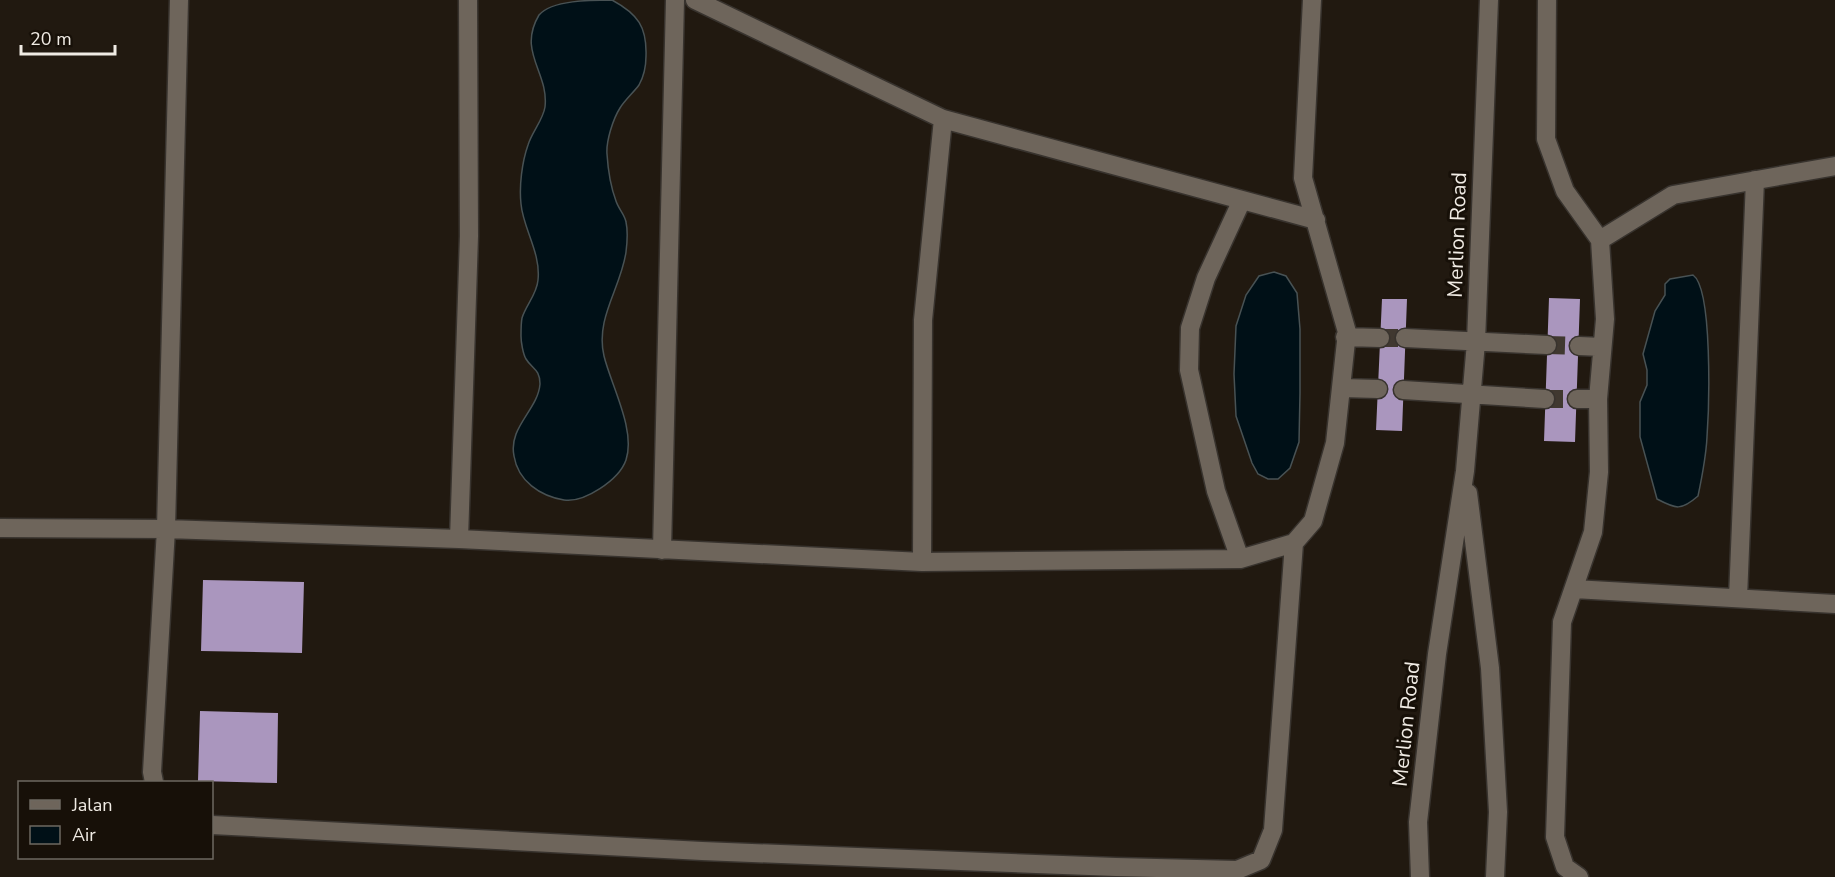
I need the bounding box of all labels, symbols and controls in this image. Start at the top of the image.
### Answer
scale bar [21,18,116,56]
text: 20 m [30,27,72,51]
street label: Merlion Road [1441,172,1473,298]
street label: Merlion Road [1386,660,1426,788]
legend [18,781,213,859]
text: Jalan [71,793,112,817]
text: Air [72,823,96,847]

